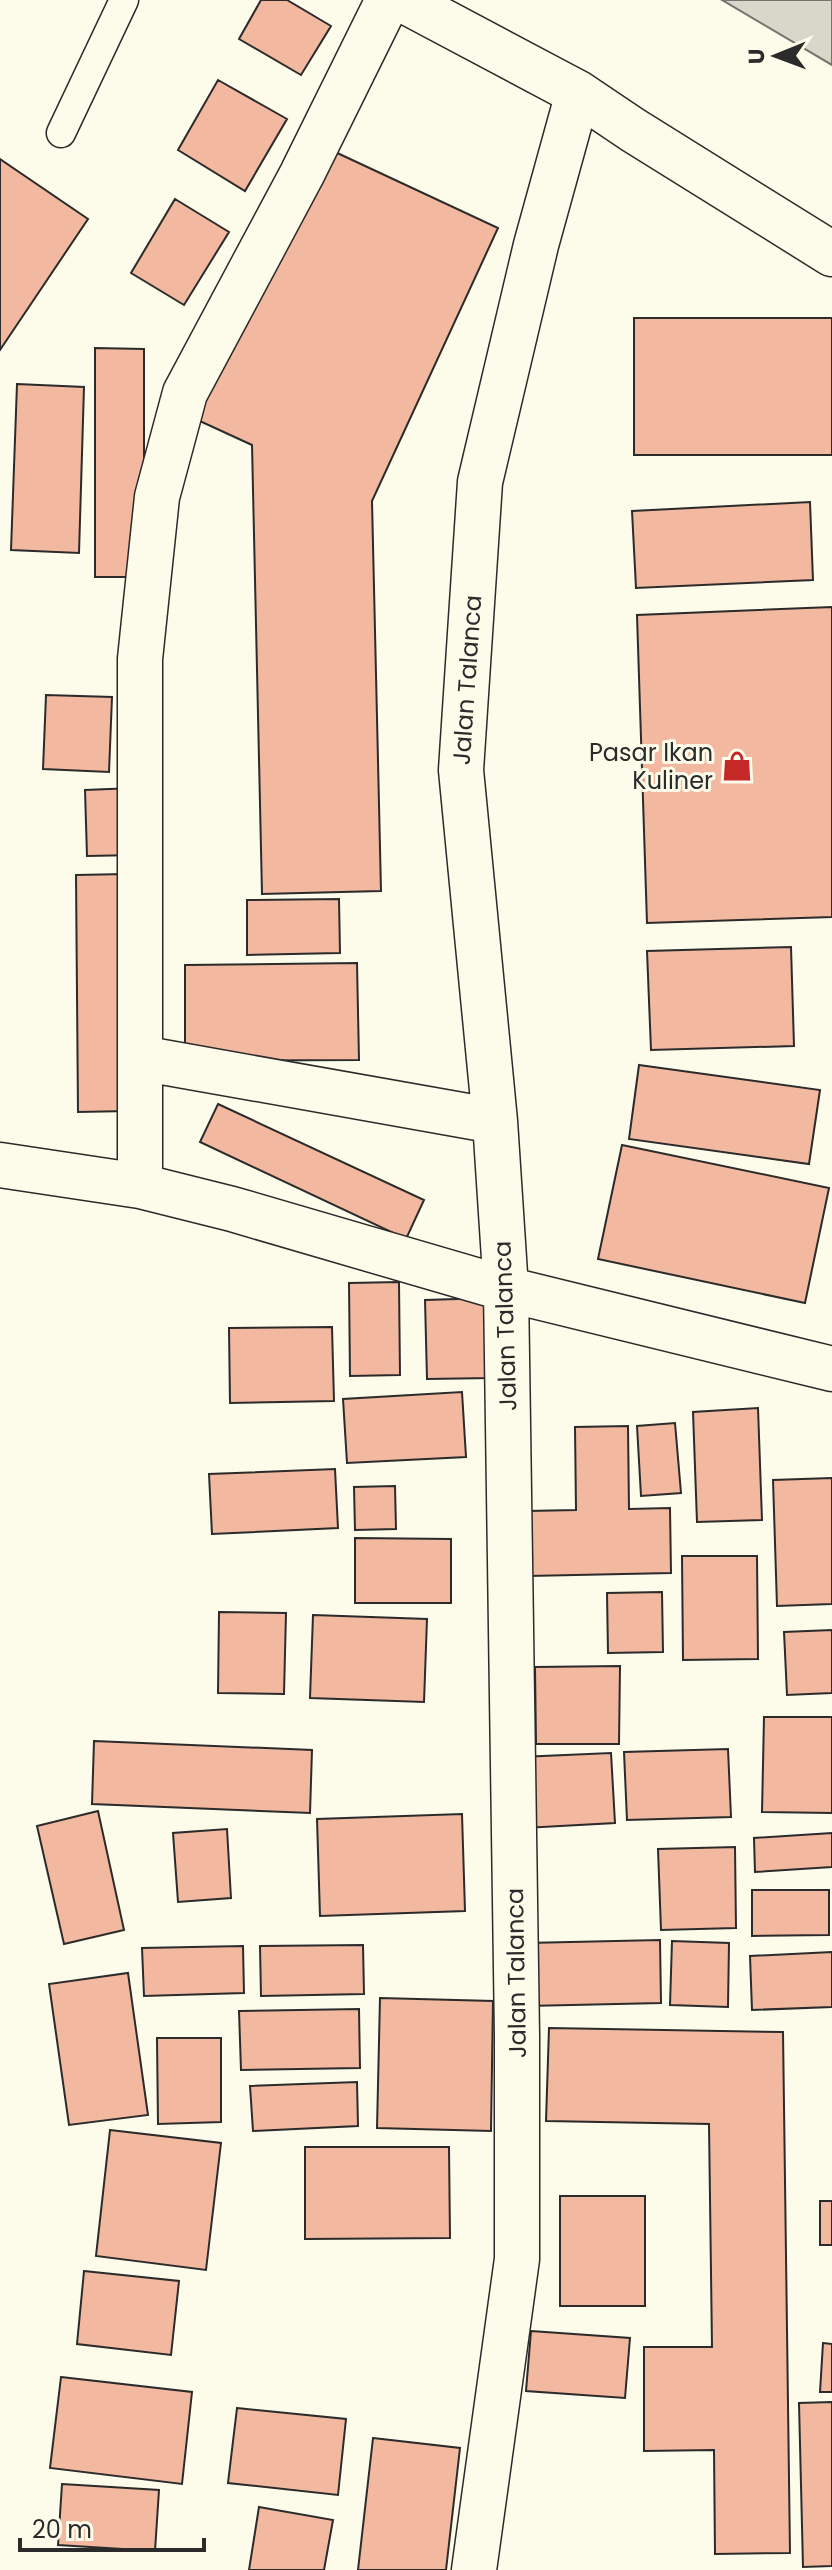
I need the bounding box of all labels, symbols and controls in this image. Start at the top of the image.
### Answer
north arrow [736,16,816,96]
text: U [741,48,772,64]
street label: Jalan Talanca [445,594,489,766]
place label: Pasar Ikan Kuliner [589,736,713,797]
shop icon: Pasar Ikan Kuliner [720,749,754,783]
street label: Jalan Talanca [486,1240,524,1412]
street label: Jalan Talanca [498,1888,534,2058]
scale bar [20,2502,204,2552]
text: 20 m [32,2513,92,2546]

